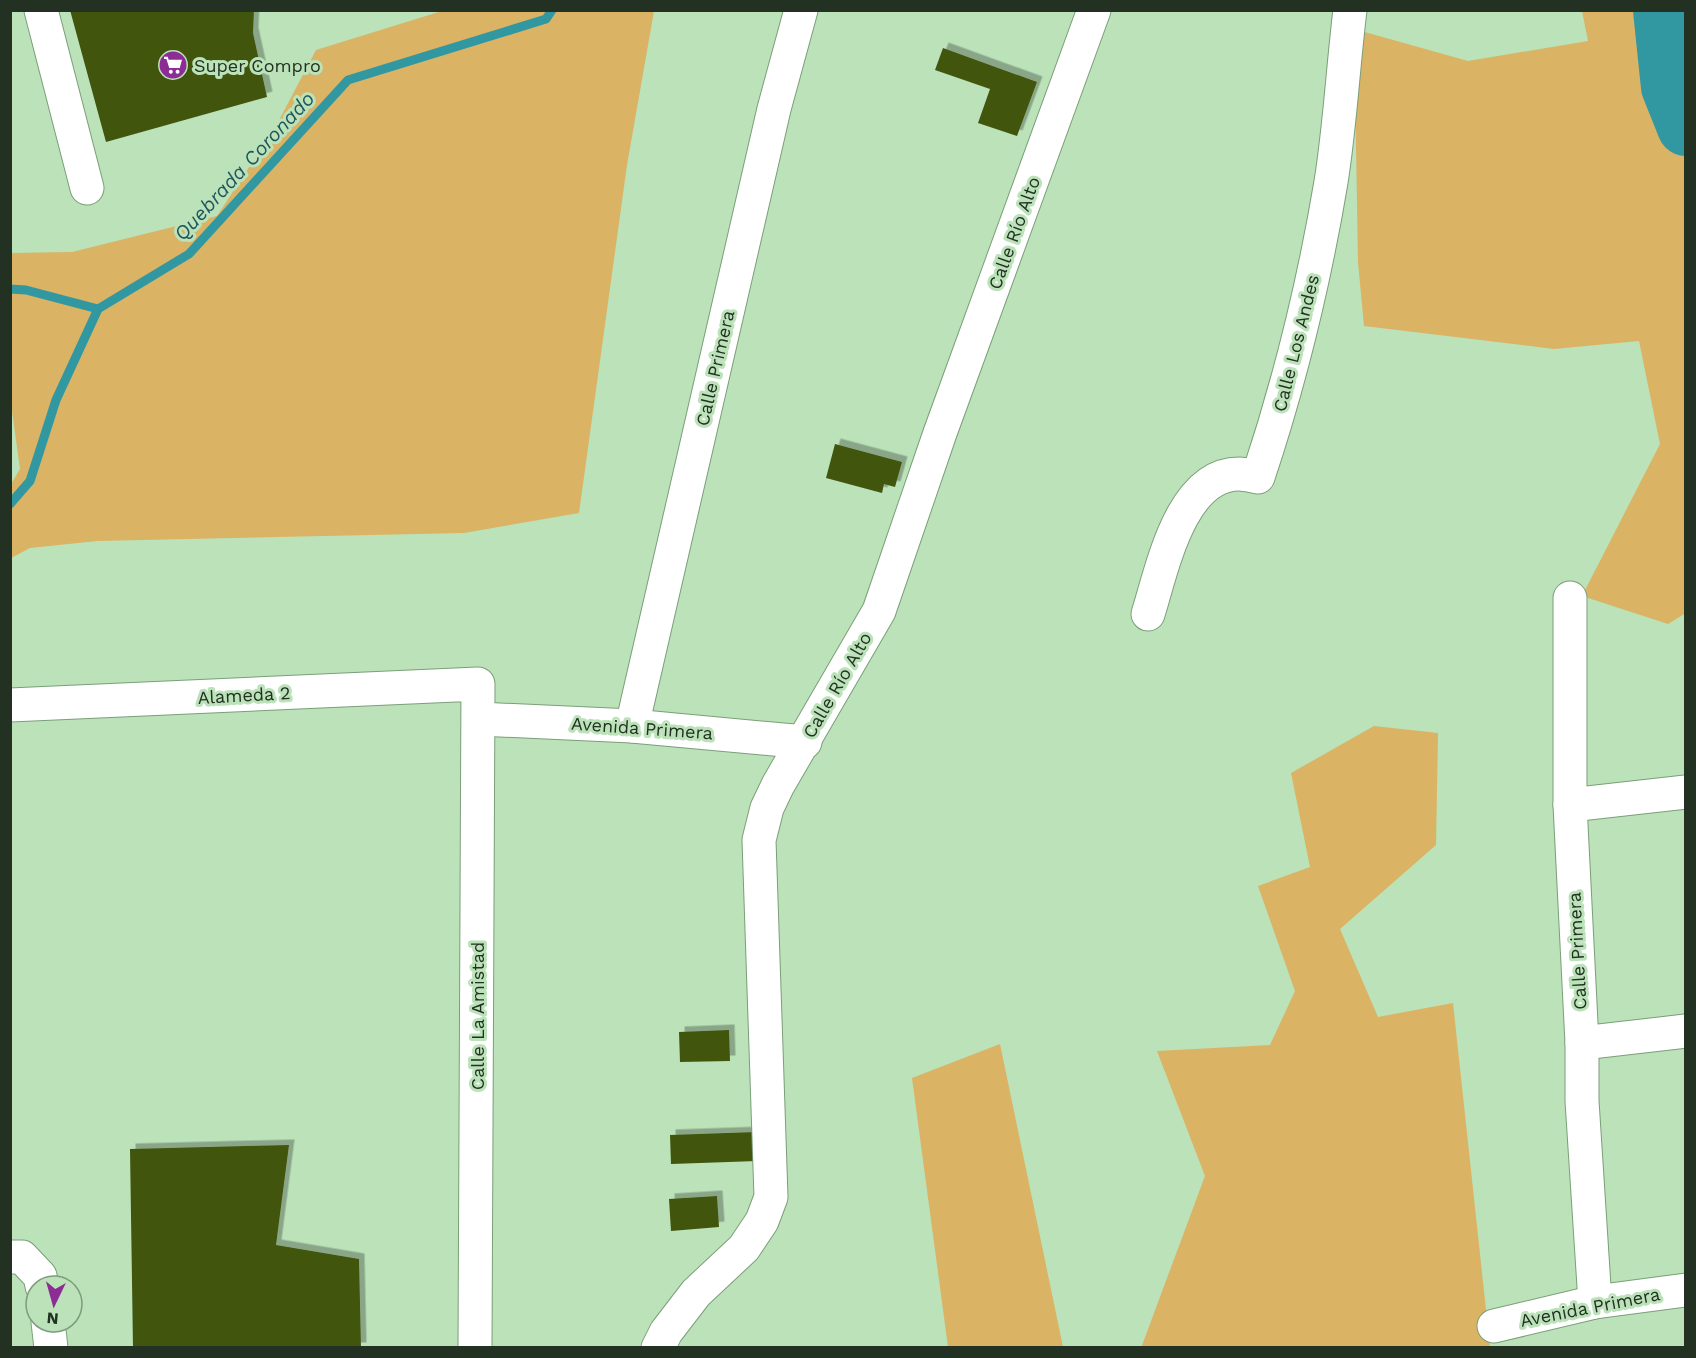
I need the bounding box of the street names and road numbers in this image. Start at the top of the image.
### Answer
street label: Calle Río Alto [984,174,1044,292]
street label: Calle Los Andes [1269,272,1323,414]
street label: Calle Primera [691,308,739,428]
street label: Calle Río Alto [798,629,876,741]
street label: Alameda 2 [197,682,291,708]
street label: Avenida Primera [570,713,714,743]
street label: Calle Primera [1563,892,1591,1010]
street label: Calle La Amistad [467,942,488,1090]
street label: Avenida Primera [1518,1283,1662,1331]

